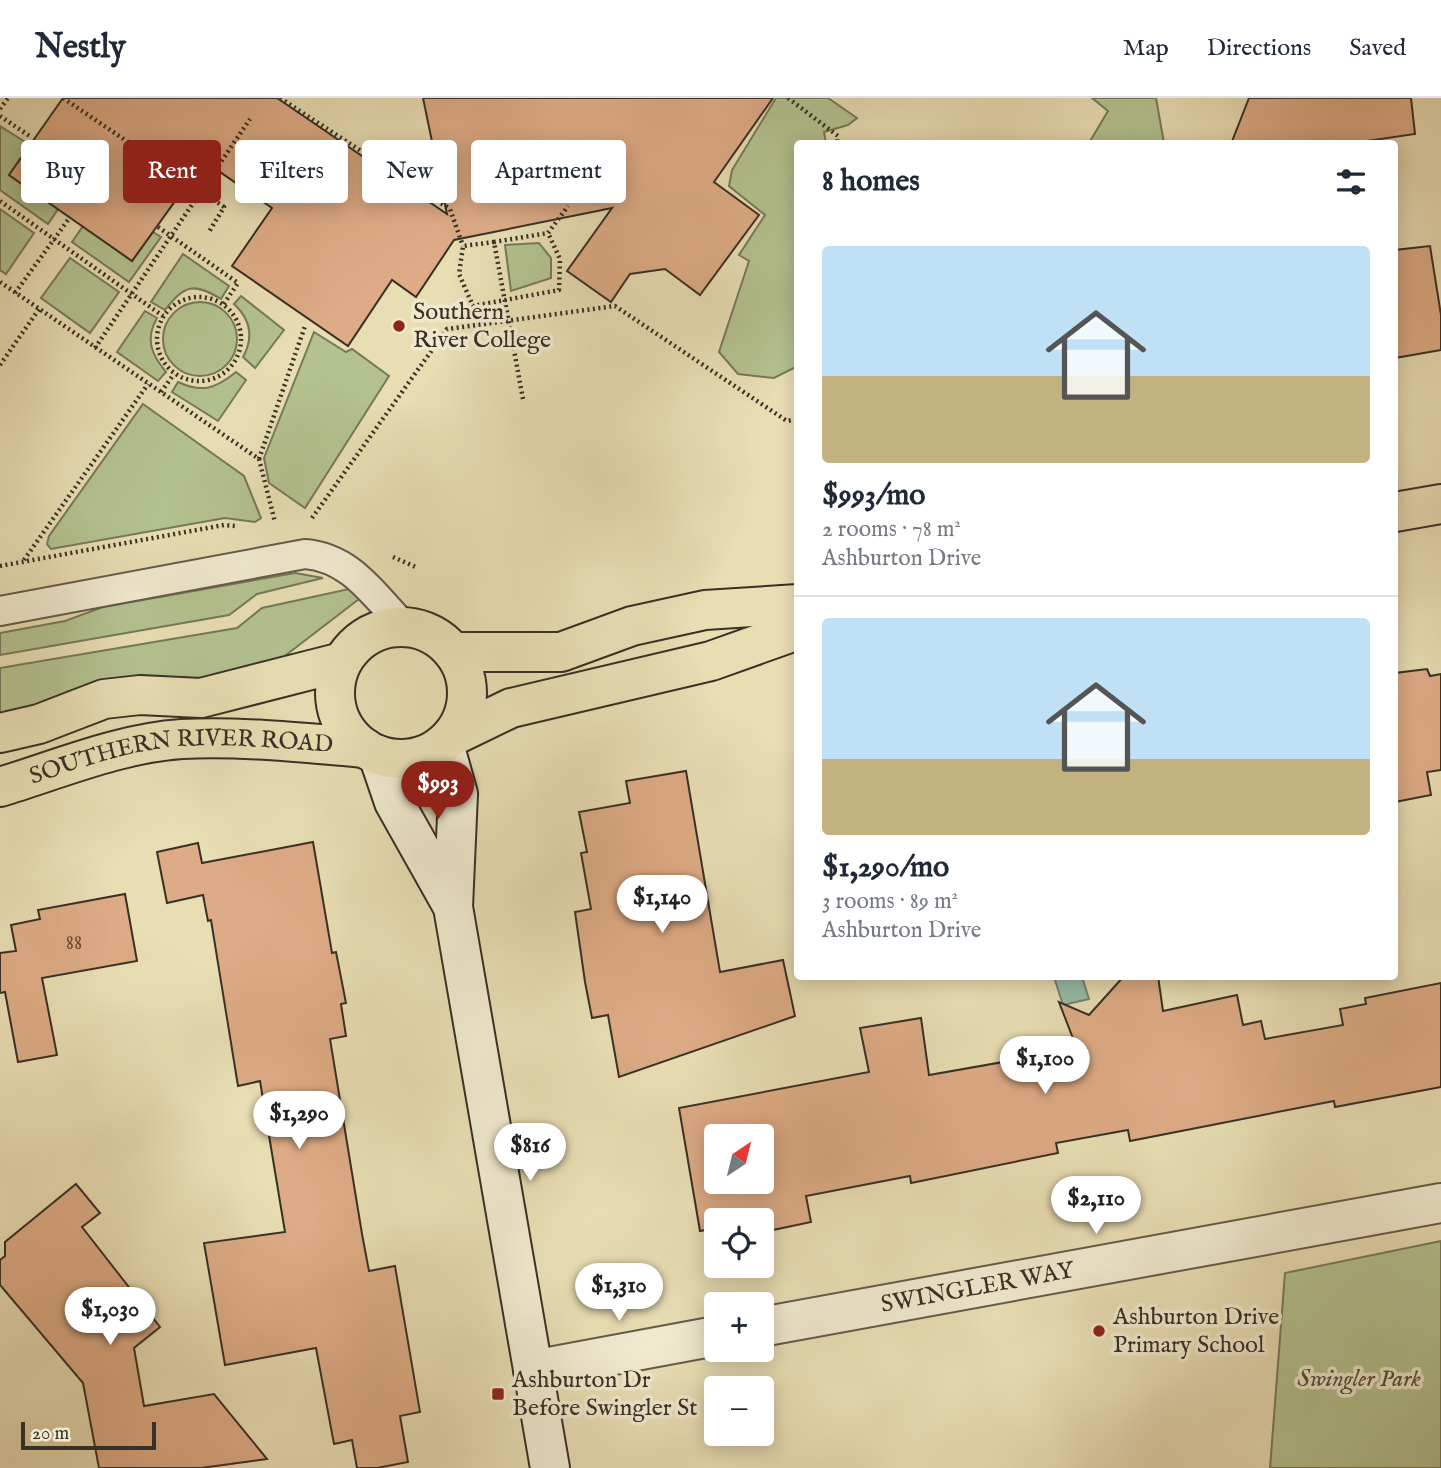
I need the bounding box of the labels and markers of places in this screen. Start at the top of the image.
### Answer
place label: Southern River College [413,297,551,356]
marker: Southern River College [391,318,407,334]
pin: $993 [397,762,479,821]
pin: $1,140 [605,876,719,935]
pin: $1,100 [988,1037,1102,1096]
pin: $1,290 [242,1091,356,1151]
pin: $816 [489,1124,571,1183]
pin: $2,110 [1039,1176,1153,1236]
pin: $1,310 [562,1264,676,1323]
pin: $1,030 [53,1288,167,1347]
place label: Ashburton Drive Primary School [1112,1302,1279,1361]
marker: Ashburton Drive Primary School [1091,1323,1107,1339]
place label: Ashburton Dr Before Swingler St [511,1365,697,1424]
marker: Ashburton Dr Before Swingler St [490,1386,506,1402]

